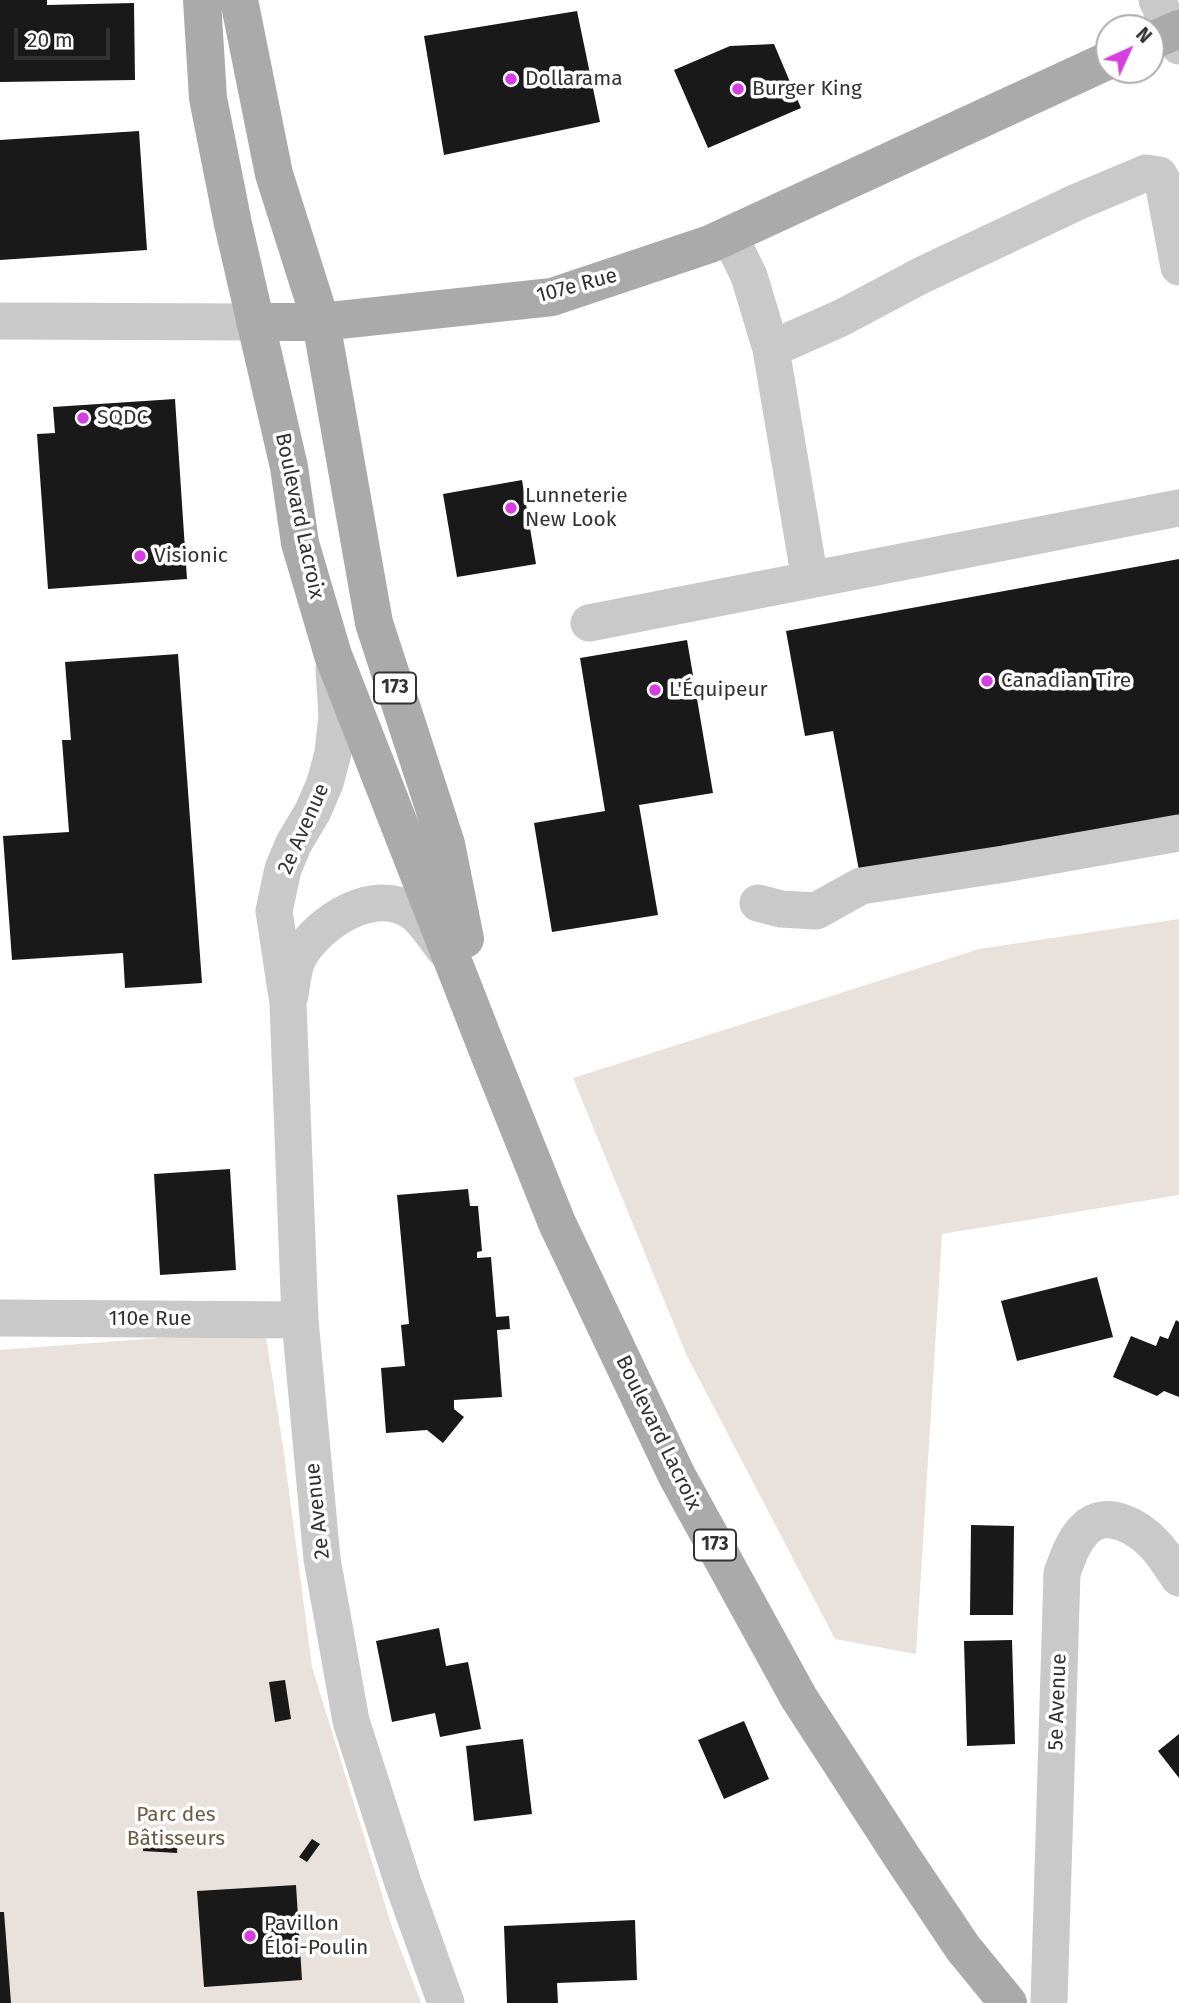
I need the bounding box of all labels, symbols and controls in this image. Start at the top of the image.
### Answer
scale bar [18,14,114,58]
north arrow [1095,14,1165,84]
text: N [1131,23,1156,48]
text: 20 m [27,27,73,53]
place label: Dollarama [525,66,623,92]
marker: Dollarama [503,71,519,87]
place label: Burger King [752,76,862,102]
marker: Burger King [730,81,746,97]
street label: 107e Rue [534,263,620,309]
place label: SQDC [97,405,148,431]
marker: SQDC [75,410,91,426]
street label: Boulevard Lacroix [269,431,329,601]
place label: Lunneterie New Look [525,483,628,533]
marker: Lunneterie New Look [503,500,519,516]
place label: Visionic [154,543,228,569]
marker: Visionic [132,548,148,564]
place label: Canadian Tire [1001,668,1131,694]
road number: 173 [374,673,416,704]
marker: Canadian Tire [979,673,995,689]
place label: L'Équipeur [669,677,768,703]
marker: L'Équipeur [647,682,663,698]
street label: 2e Avenue [273,780,335,878]
street label: 110e Rue [109,1306,191,1332]
street label: Boulevard Lacroix [610,1351,706,1515]
street label: 2e Avenue [300,1462,336,1560]
road number: 173 [694,1530,736,1560]
street label: 5e Avenue [1044,1653,1072,1751]
park label: Parc des Bâtisseurs [127,1802,225,1852]
place label: Pavillon Éloi-Poulin [264,1911,368,1961]
marker: Pavillon Éloi-Poulin [242,1928,258,1944]

